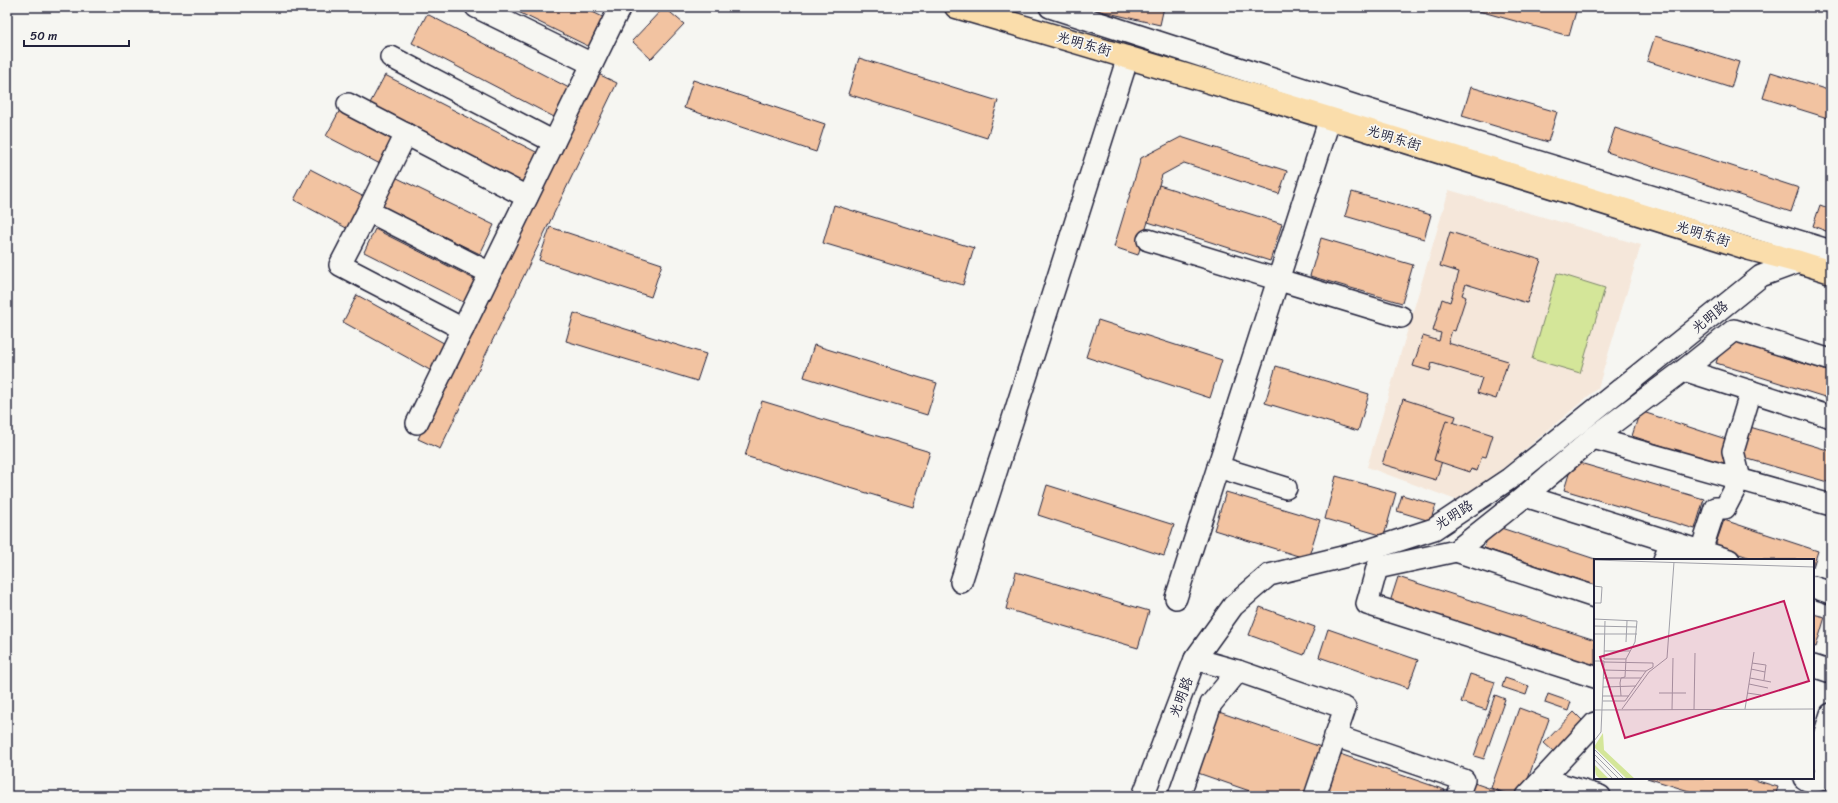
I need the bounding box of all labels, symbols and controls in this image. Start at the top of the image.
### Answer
scale bar [24,22,129,48]
street label: 光明东街 [1054,24,1114,64]
text: 50 m [30,25,57,47]
street label: 光明东街 [1364,118,1424,158]
street label: 光明东街 [1673,214,1733,254]
street label: 光明路 [1686,294,1734,340]
street label: 光明路 [1430,493,1478,537]
inset map [1594,559,1814,779]
street label: 光明路 [1162,673,1200,721]

